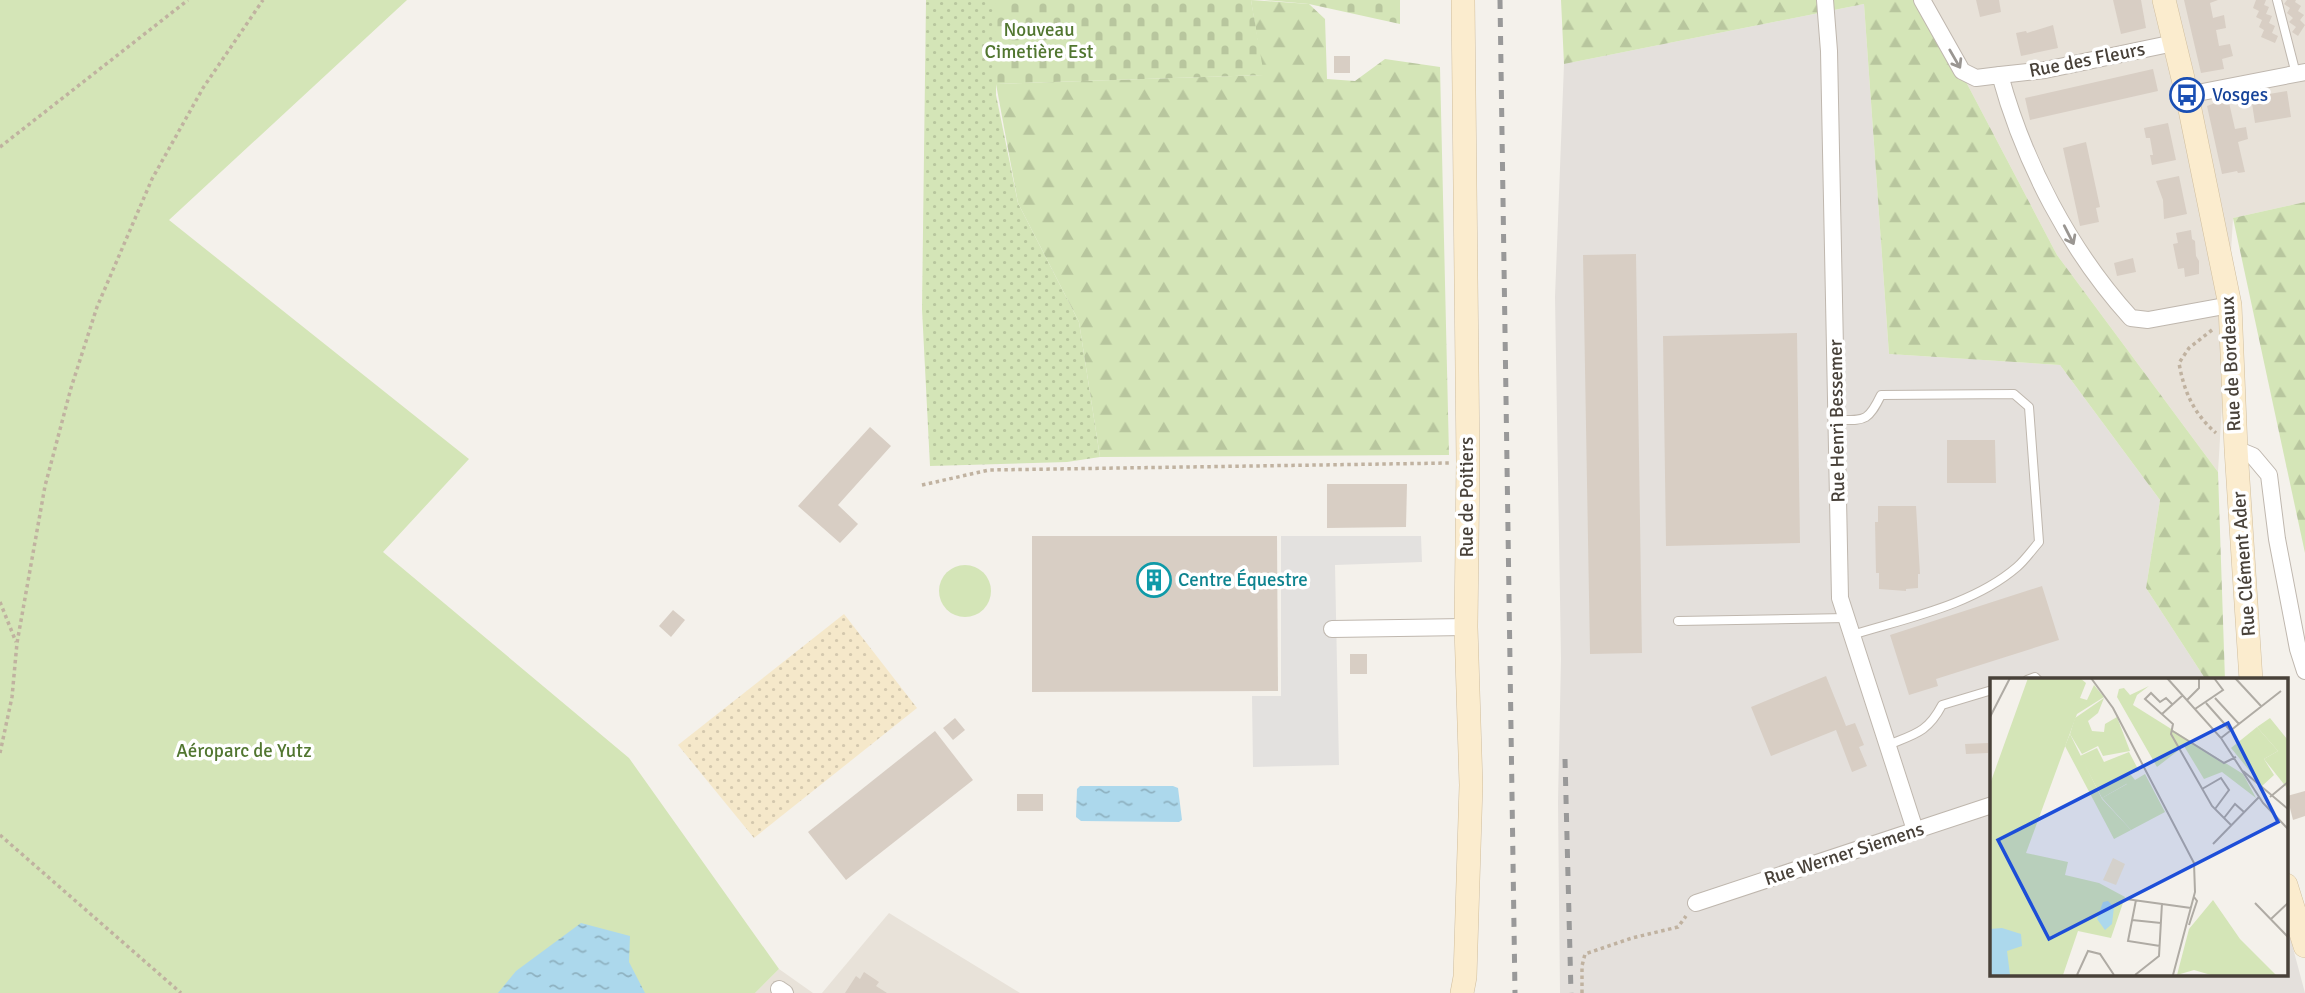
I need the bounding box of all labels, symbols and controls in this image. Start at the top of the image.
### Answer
park label: Nouveau Cimetière Est [985,18,1094,64]
street label: Rue des Fleurs [2027,37,2147,83]
one-way arrow [1948,49,1962,69]
bus stop icon: Vosges [2168,76,2206,114]
place label: Vosges [2212,83,2268,107]
one-way arrow [2062,224,2076,244]
street label: Rue de Bordeaux [2215,296,2247,432]
street label: Rue Henri Bessemer [1824,339,1850,503]
street label: Rue de Poitiers [1455,437,1479,557]
street label: Rue Clément Ader [2227,491,2261,637]
building icon: Centre Équestre [1135,561,1173,599]
place label: Centre Équestre [1178,568,1308,592]
inset map [1990,678,2288,976]
park label: Aéroparc de Yutz [176,739,312,763]
street label: Rue Werner Siemens [1761,817,1927,891]

